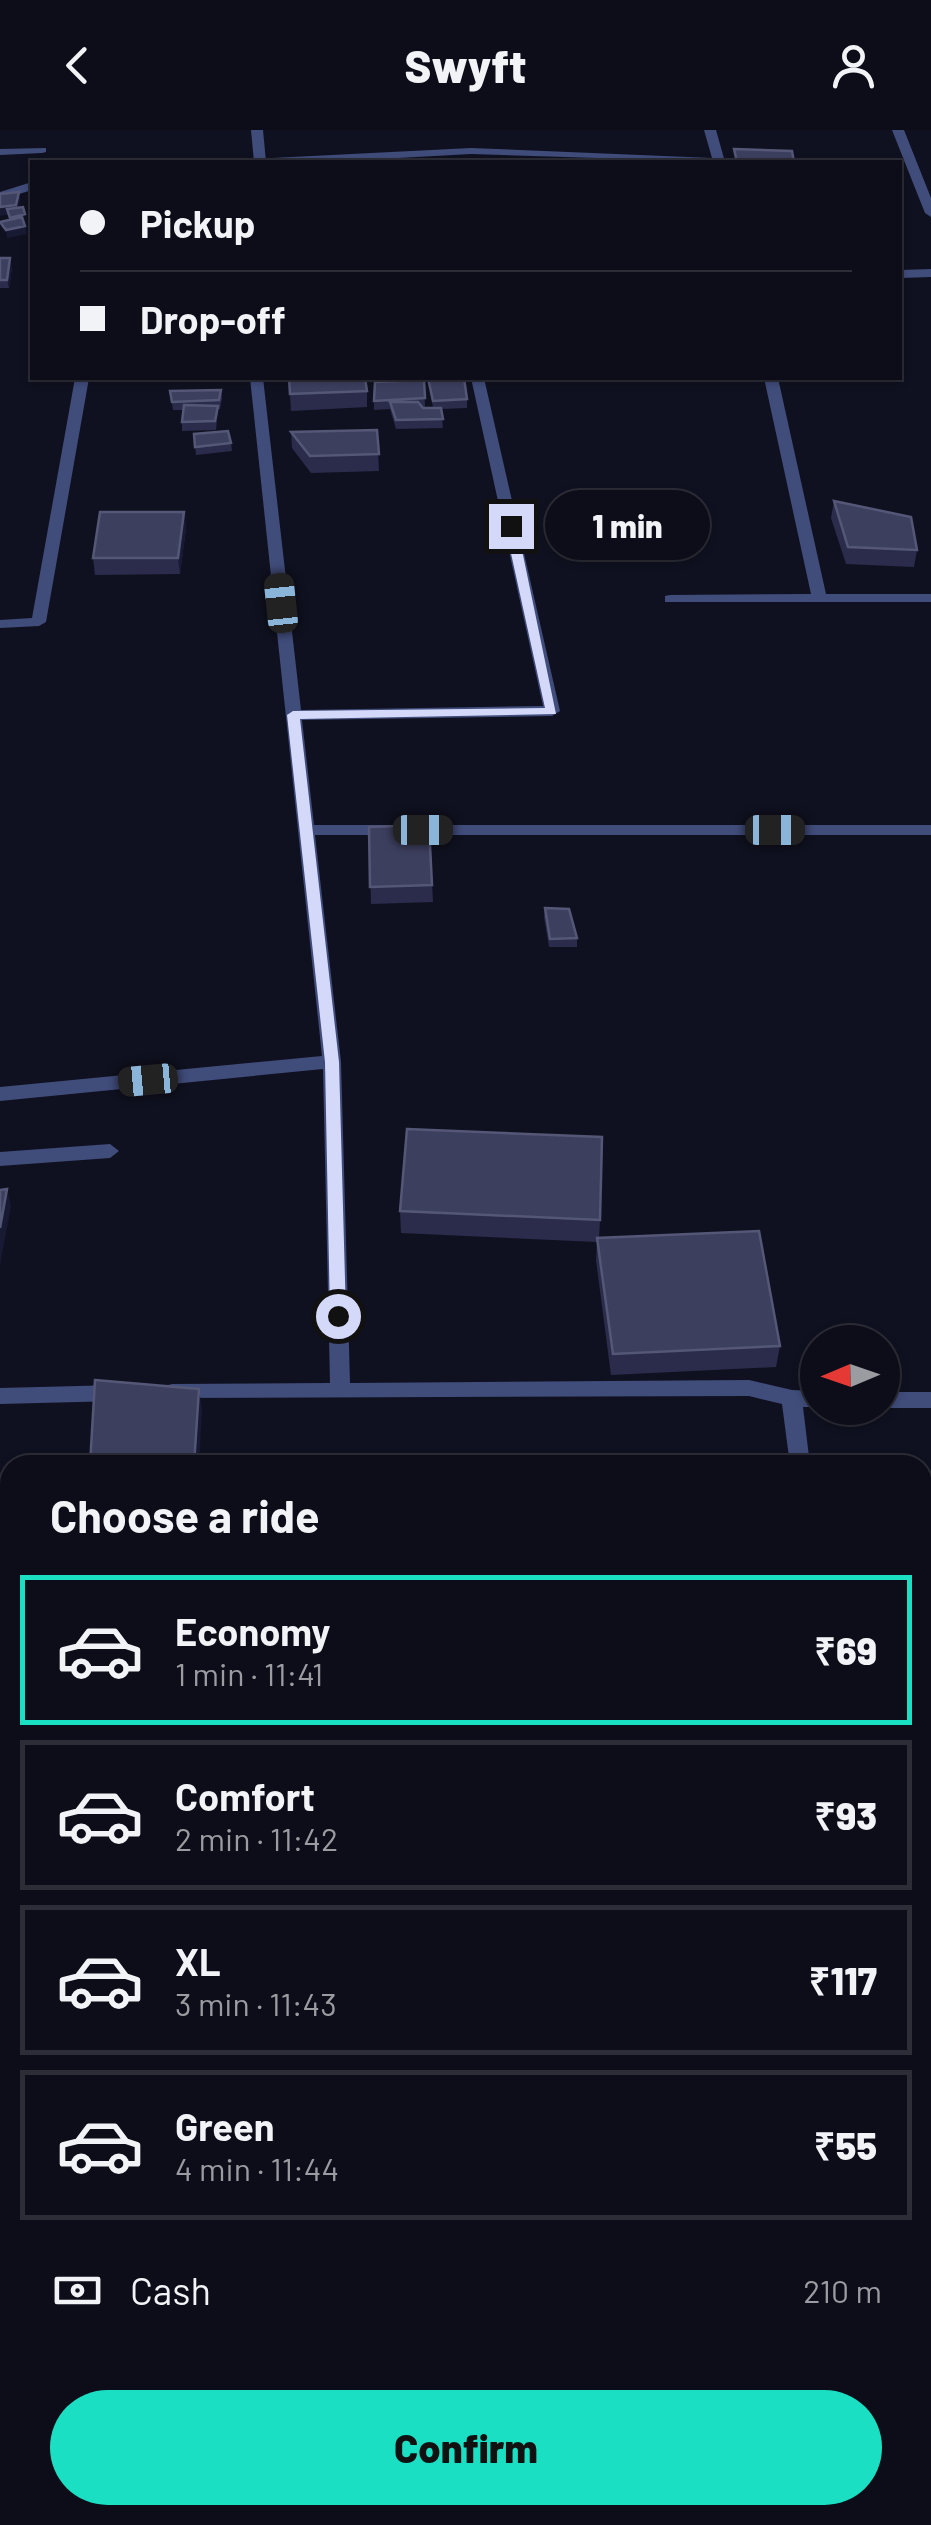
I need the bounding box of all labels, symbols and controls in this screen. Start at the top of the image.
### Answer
icon: back [50,38,105,93]
text: Swyft [405,38,526,92]
icon: person [826,38,881,93]
text: Pickup [140,200,255,246]
text: Drop-off [140,296,286,342]
callout: 1 min [546,491,711,561]
route end [489,504,534,549]
text: 1 min [592,506,663,544]
car [263,572,299,634]
car [393,815,453,845]
car [745,815,805,845]
car [117,1062,179,1098]
route start [316,1294,361,1339]
north arrow [800,1325,900,1425]
map controls [800,1325,900,1425]
text: Choose a ride [50,1488,320,1542]
icon: car [55,1605,145,1695]
text: Economy [175,1608,330,1654]
text: ₹69 [814,1627,877,1673]
text: 1 min · 11:41 [175,1654,323,1692]
icon: car [55,1770,145,1860]
text: Comfort [175,1773,315,1819]
text: ₹93 [814,1792,877,1838]
text: 2 min · 11:42 [175,1819,338,1857]
icon: car [55,1935,145,2025]
text: XL [175,1938,221,1984]
text: ₹117 [809,1957,877,2003]
text: 3 min · 11:43 [175,1984,337,2022]
icon: car [55,2100,145,2190]
text: Green [175,2103,275,2149]
text: ₹55 [814,2122,877,2168]
text: 4 min · 11:44 [175,2149,339,2187]
icon: cash [50,2263,105,2318]
text: Cash [130,2267,211,2313]
text: 210 m [803,2271,882,2309]
button: Confirm [50,2390,882,2505]

